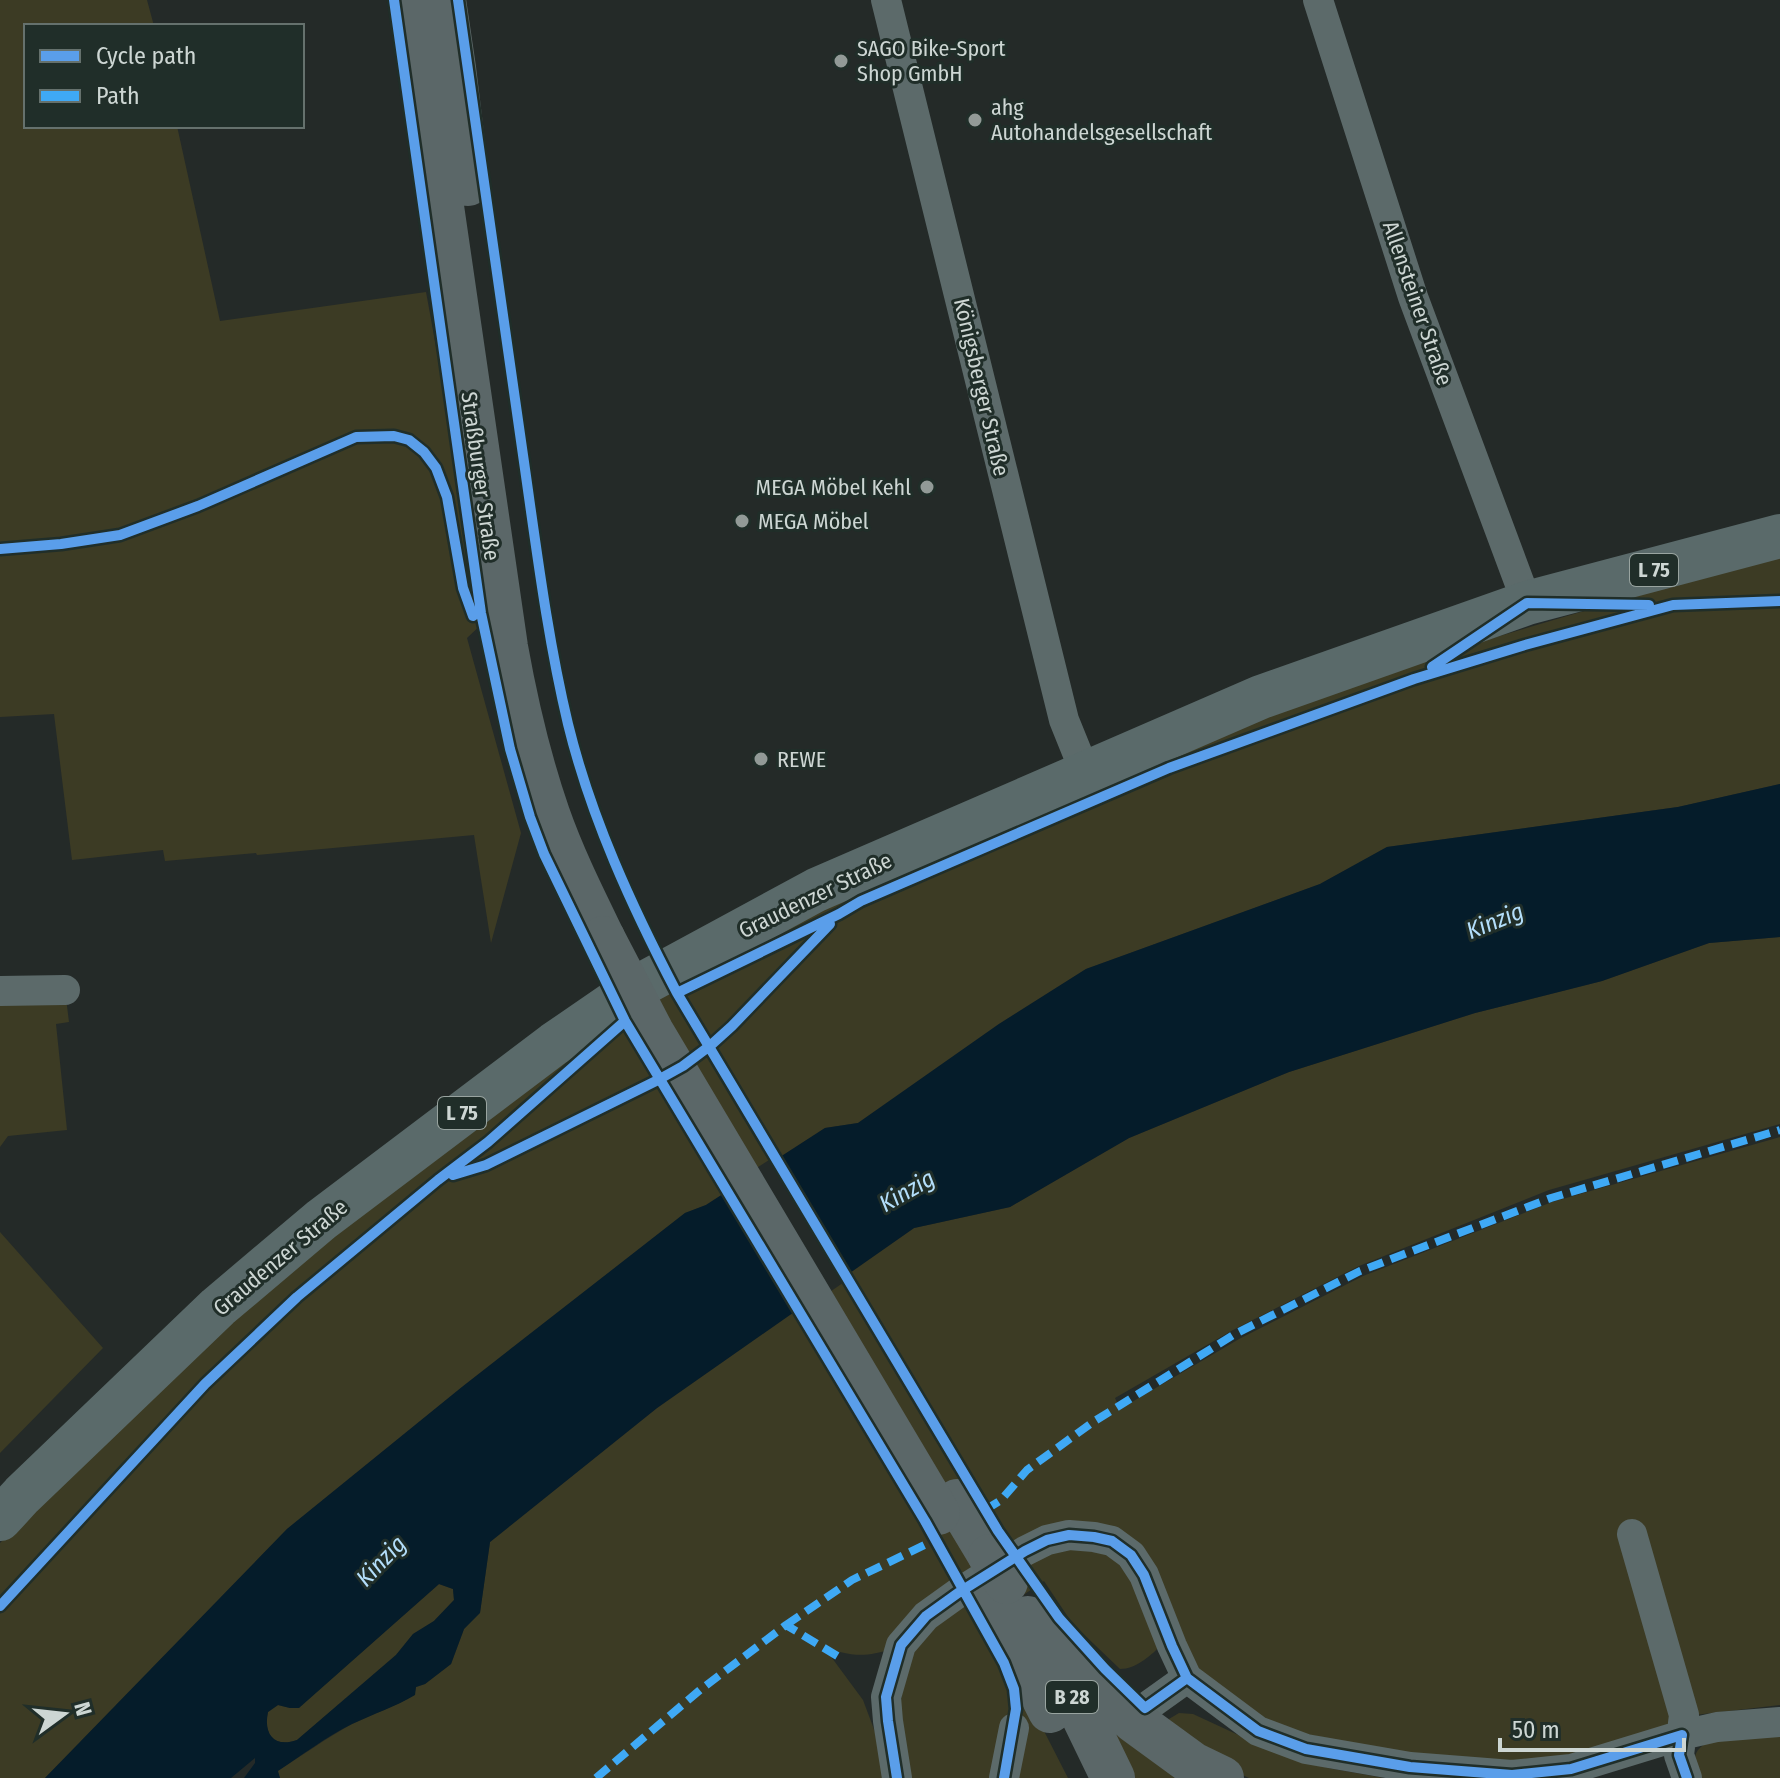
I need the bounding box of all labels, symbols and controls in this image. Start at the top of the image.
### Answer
legend [24,24,304,128]
place label: SAGO Bike-Sport Shop GmbH [857,35,1006,87]
text: Cycle path [96,42,196,70]
marker: SAGO Bike-Sport Shop GmbH [832,52,850,70]
text: Path [96,82,140,110]
place label: ahg Autohandelsgesellschaft [991,94,1213,146]
marker: ahg Autohandelsgesellschaft [966,111,984,129]
street label: Allensteiner Straße [1377,217,1458,389]
street label: Königsberger Straße [948,296,1015,479]
street label: Straßburger Straße [455,390,506,562]
place label: MEGA Möbel Kehl [756,474,911,501]
marker: MEGA Möbel Kehl [918,478,936,496]
place label: MEGA Möbel [758,508,869,535]
marker: MEGA Möbel [733,512,751,530]
road number: L 75 [1630,554,1678,586]
place label: REWE [777,746,826,773]
marker: REWE [752,750,770,768]
street label: Graudenzer Straße [734,847,896,944]
water label: Kinzig [1462,897,1528,945]
road number: L 75 [438,1097,486,1129]
water label: Kinzig [874,1164,940,1218]
street label: Graudenzer Straße [208,1193,353,1321]
water label: Kinzig [350,1530,412,1592]
north arrow [24,1674,104,1754]
road number: B 28 [1046,1681,1098,1713]
text: N [68,1699,98,1719]
scale bar [1500,1702,1684,1752]
text: 50 m [1512,1716,1560,1744]

